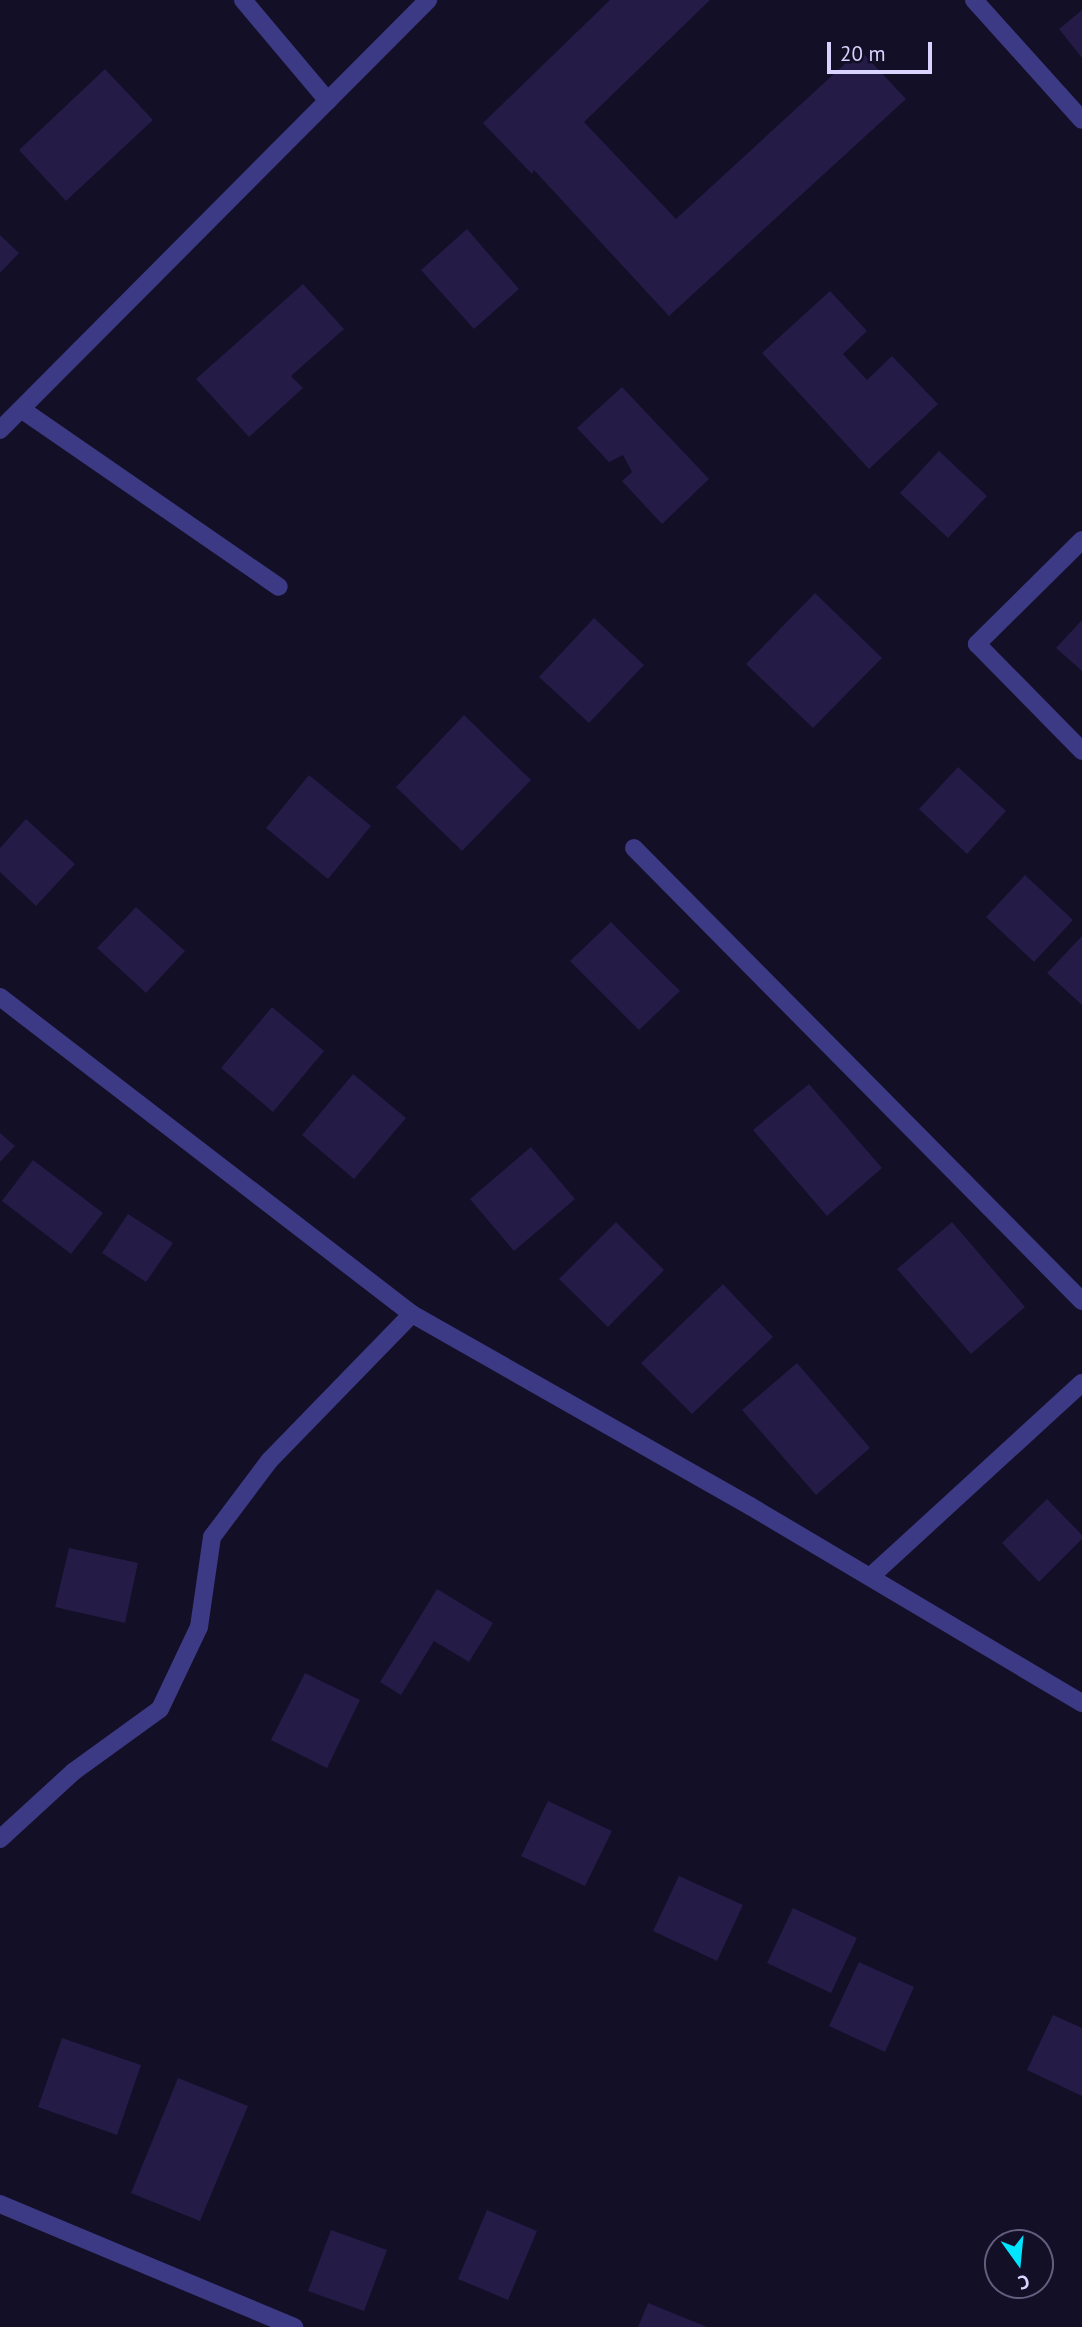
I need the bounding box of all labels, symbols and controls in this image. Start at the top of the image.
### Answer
scale bar [830,28,935,72]
text: 20 m [840,40,886,67]
north arrow [984,2229,1054,2299]
text: С [1016,2269,1032,2295]

